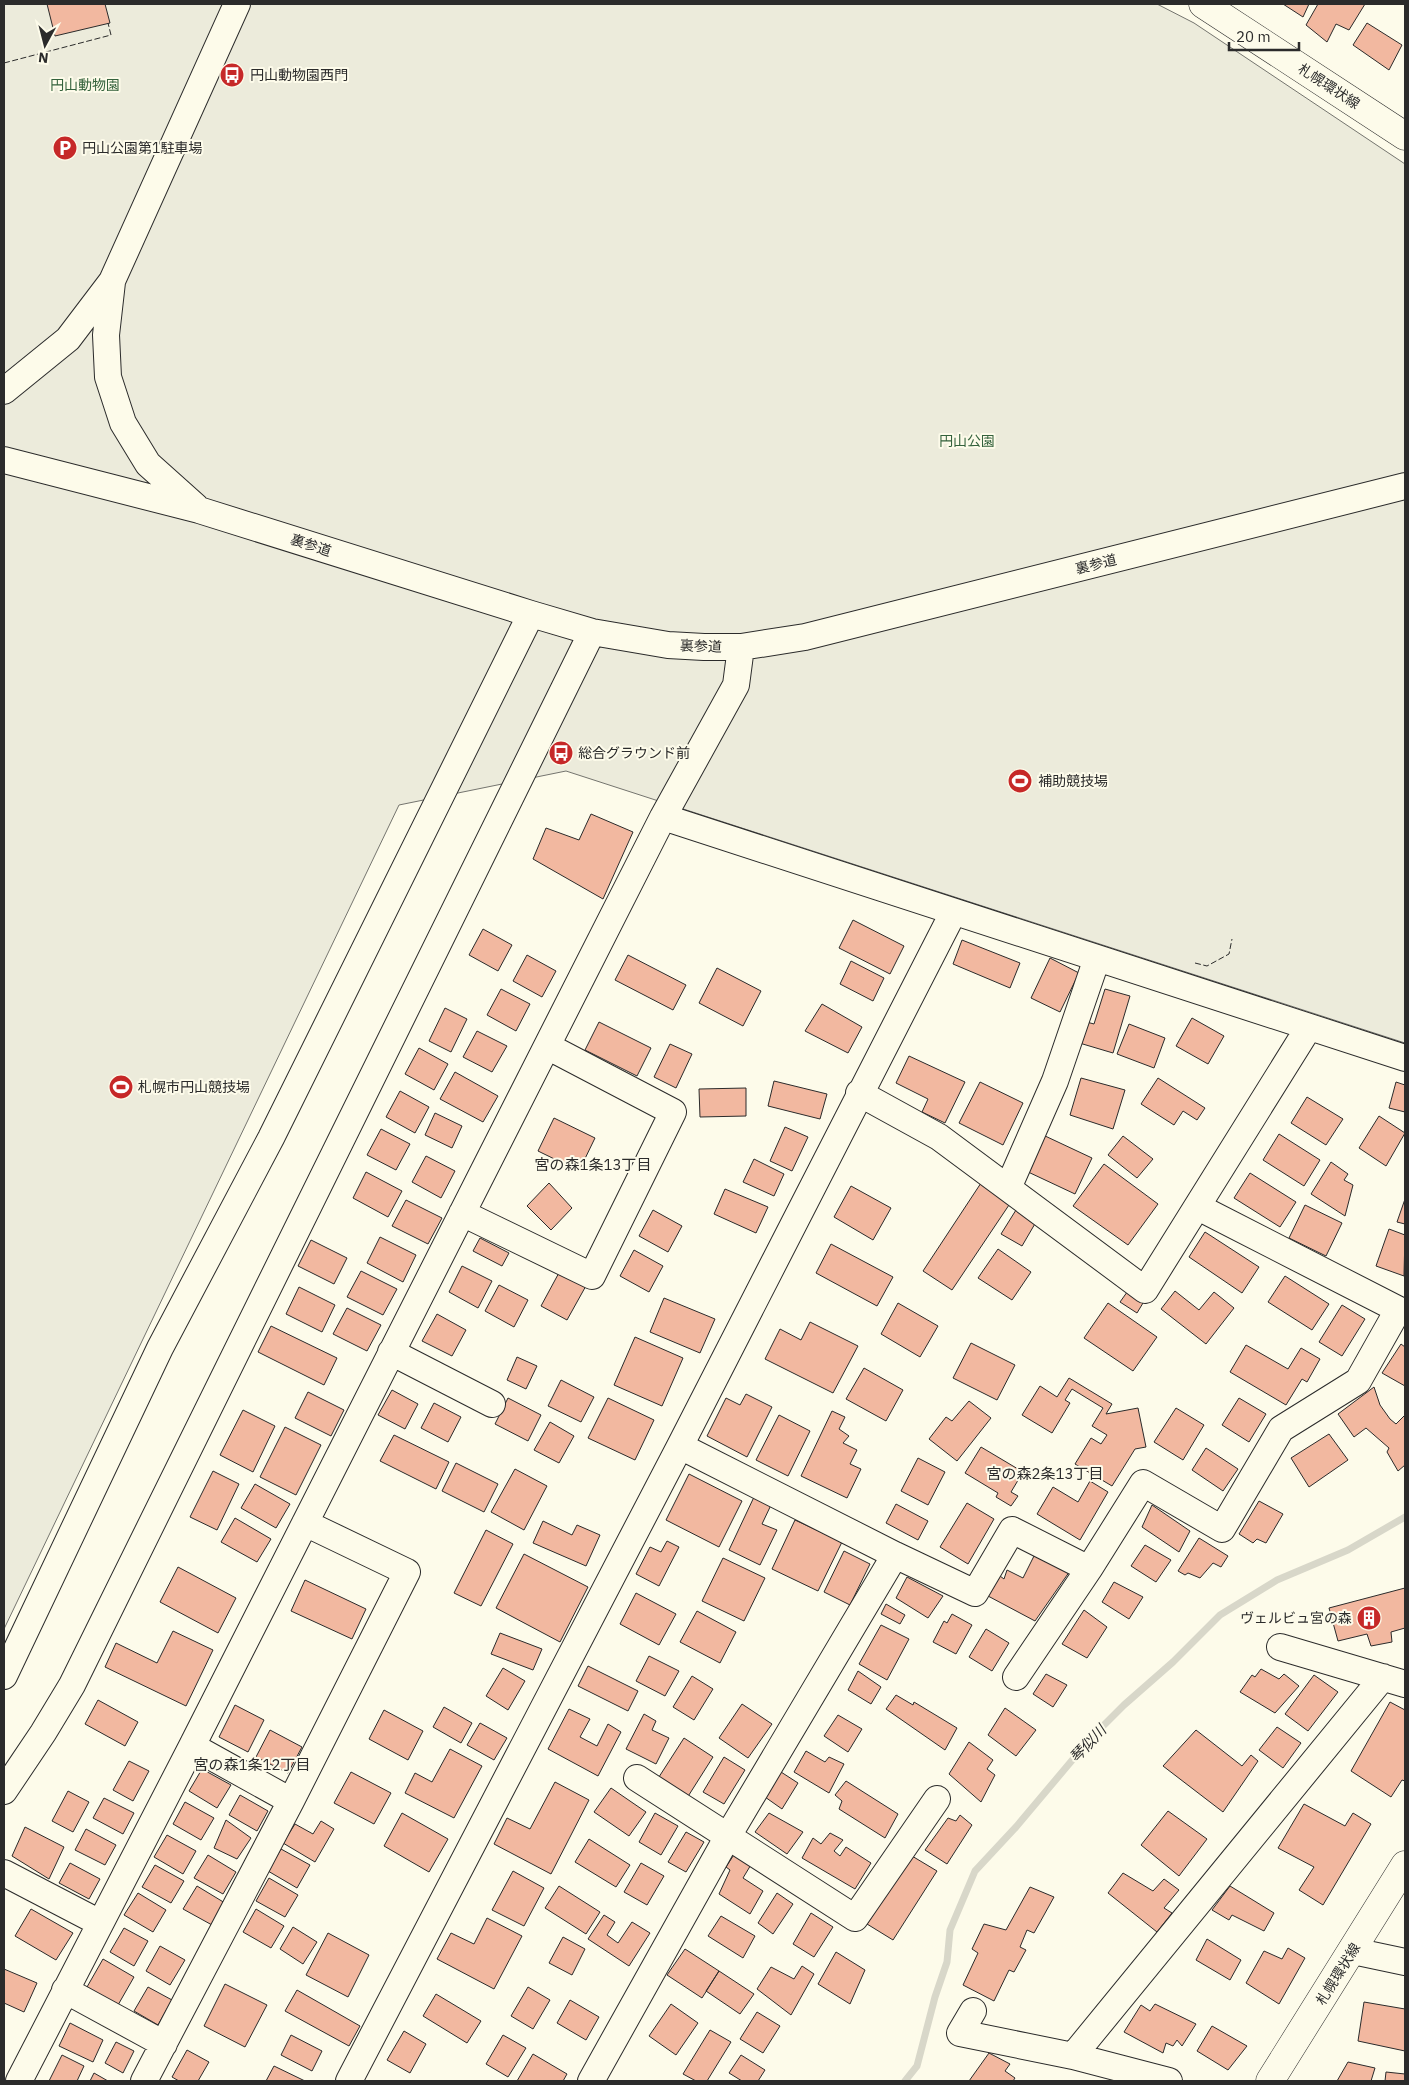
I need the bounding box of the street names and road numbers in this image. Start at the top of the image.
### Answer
street label: 札幌環状線 [1295,59,1363,113]
street label: 裏参道 [288,530,334,560]
street label: 裏参道 [1073,550,1119,578]
street label: 裏参道 [680,636,722,656]
street label: 札幌環状線 [1312,1940,1364,2008]

